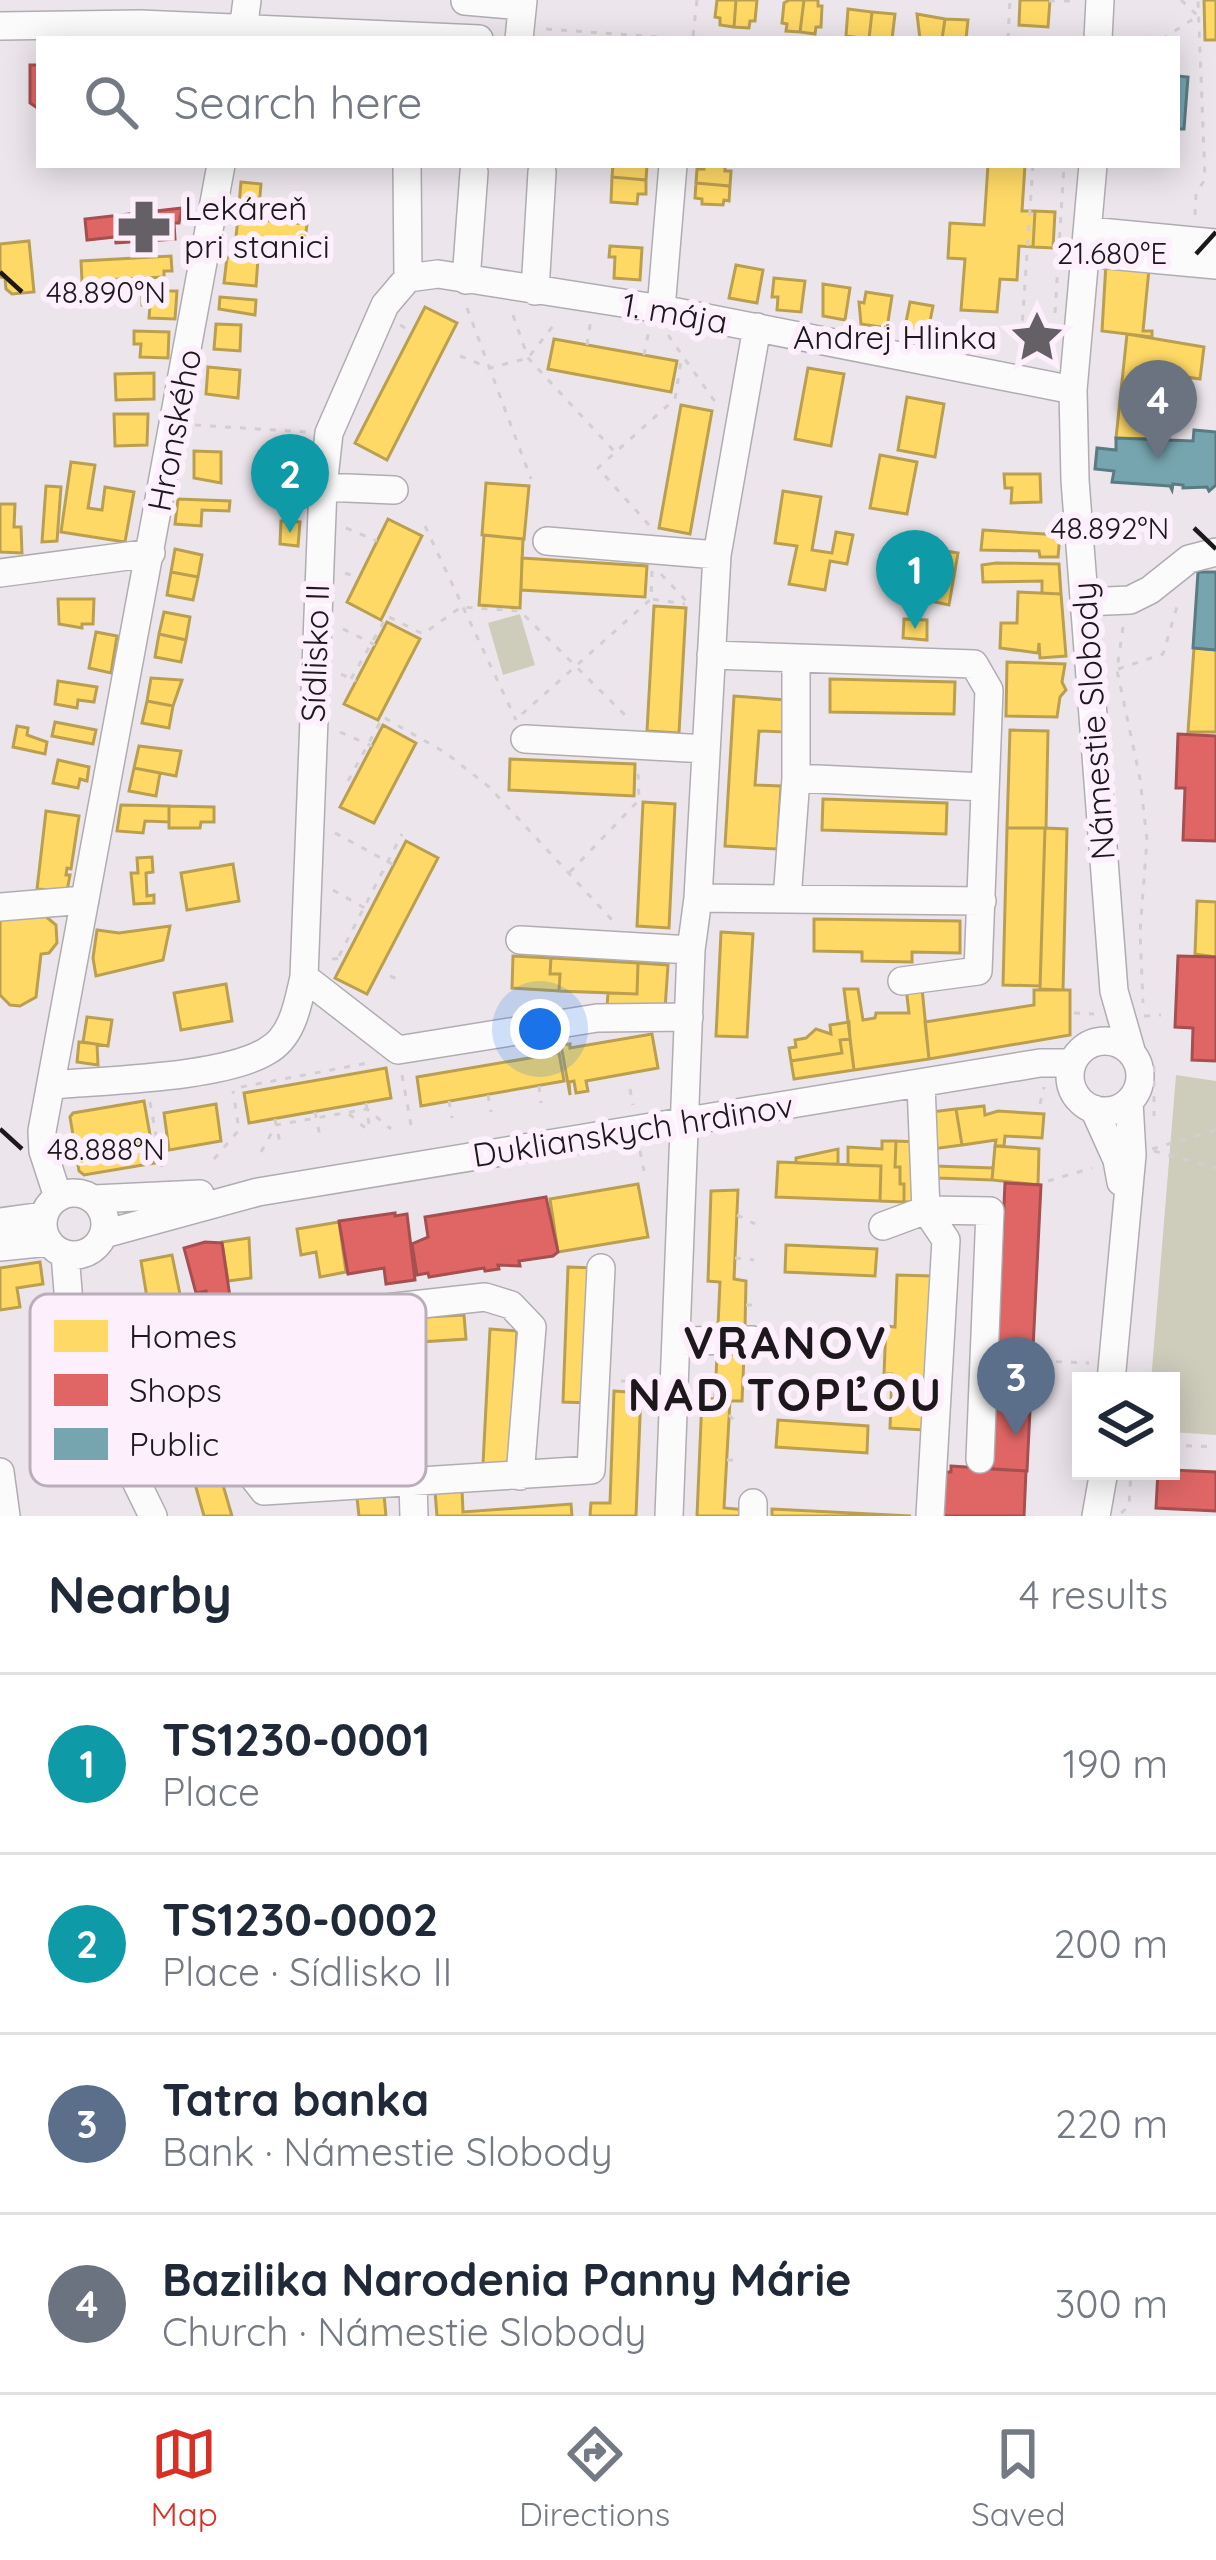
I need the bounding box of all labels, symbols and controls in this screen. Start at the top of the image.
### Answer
search box [36,36,1180,168]
icon: search [78,69,144,135]
text: Search here [174,74,422,130]
place label: Lekáreň pri stanici [184,187,330,266]
pharmacy icon: Lekáreň pri stanici [115,198,173,256]
text: 21.680°E [1057,234,1167,272]
text: 48.890°N [46,273,166,311]
street label: 1. mája [619,283,731,342]
place icon: Andrej Hlinka [1008,308,1066,366]
place label: Andrej Hlinka [793,316,997,357]
street label: Hronského [138,345,209,515]
pin: 4 [1119,360,1197,459]
pin: 2 [251,434,329,533]
text: 48.892°N [1051,509,1169,547]
pin: 1 [876,530,954,629]
street label: Námestie Slobody [1062,581,1123,861]
street label: Sídlisko II [292,583,337,723]
your location [510,999,570,1059]
street label: Duklianskych hrdinov [470,1084,796,1175]
text: 48.888°N [47,1130,165,1168]
legend [30,1294,426,1486]
district label: VRANOV NAD TOPĽOU [628,1314,944,1422]
text: Homes [129,1315,237,1356]
pin: 3 [977,1337,1055,1436]
text: Shops [129,1369,222,1410]
map controls [1072,1372,1180,1480]
button: layers [1072,1372,1180,1480]
text: Public [129,1423,219,1464]
text: Nearby [48,1562,232,1626]
text: 4 results [1019,1570,1168,1619]
text: TS1230-0001 [162,1711,430,1767]
text: 1 [79,1739,95,1788]
text: 190 m [1062,1739,1168,1788]
text: Place [162,1767,260,1816]
text: TS1230-0002 [162,1891,438,1947]
text: 2 [76,1919,98,1968]
text: 200 m [1054,1919,1168,1968]
text: Place · Sídlisko II [162,1947,452,1996]
text: Tatra banka [162,2071,429,2127]
text: 3 [77,2099,97,2148]
text: 220 m [1055,2099,1168,2148]
text: Bank · Námestie Slobody [162,2127,613,2176]
text: Bazilika Narodenia Panny Márie [162,2251,852,2307]
text: 4 [76,2279,98,2328]
text: 300 m [1055,2279,1168,2328]
text: Church · Námestie Slobody [162,2307,646,2356]
tab: Map [151,2421,218,2534]
tab: Directions [519,2421,670,2534]
tab: Saved [971,2421,1065,2534]

